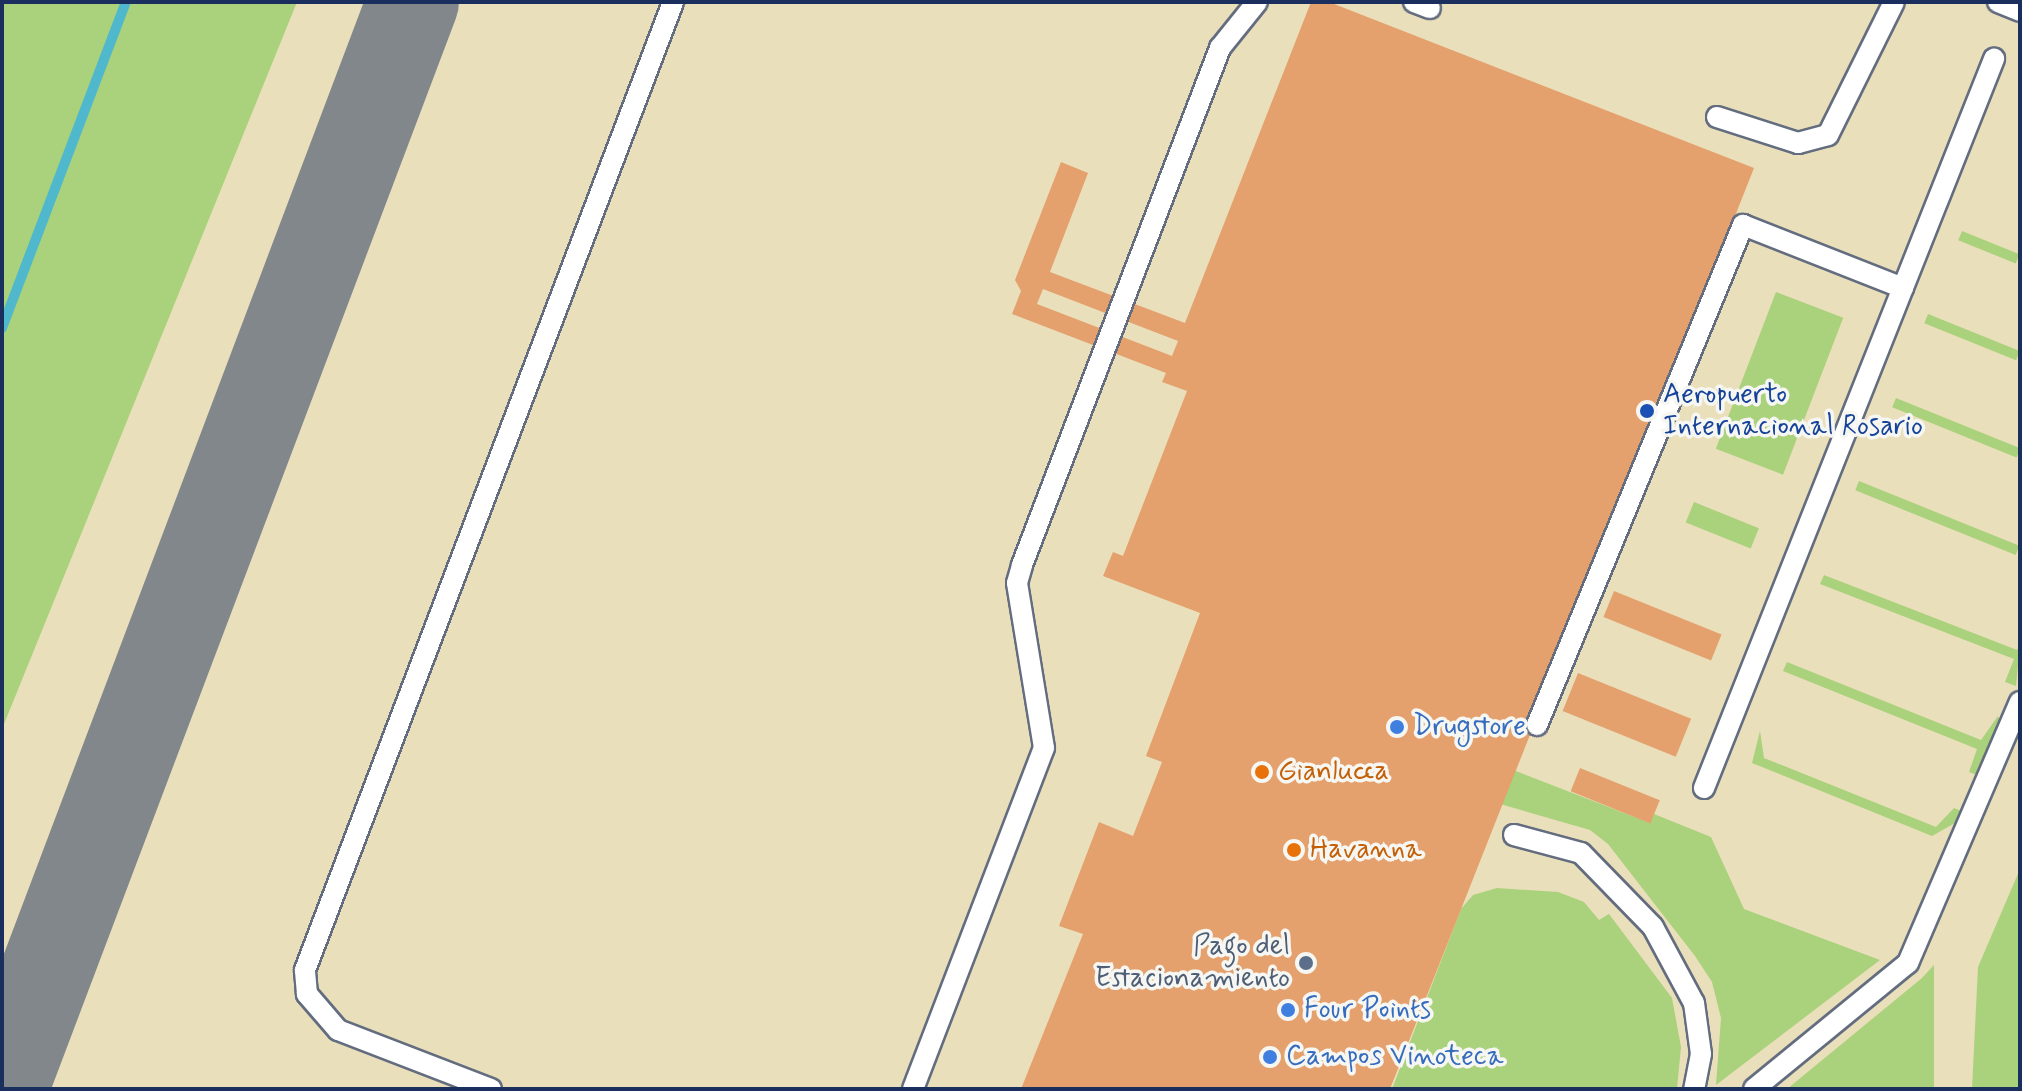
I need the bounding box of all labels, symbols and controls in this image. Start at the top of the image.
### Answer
place label: Aeropuerto Internacional Rosario [1663,378,1927,444]
marker: Aeropuerto Internacional Rosario [1638,402,1656,420]
place label: Drugstore [1413,710,1526,744]
marker: Drugstore [1388,718,1406,736]
place label: Gianlucca [1278,755,1389,789]
marker: Gianlucca [1253,763,1271,781]
place label: Havanna [1310,833,1422,867]
marker: Havanna [1285,841,1303,859]
place label: Pago del Estacionamiento [1095,930,1290,996]
marker: Pago del Estacionamiento [1297,954,1315,972]
place label: Four Points [1304,993,1433,1027]
marker: Four Points [1279,1001,1297,1019]
place label: Campos Vinoteca [1286,1040,1490,1074]
marker: Campos Vinoteca [1261,1048,1279,1066]

